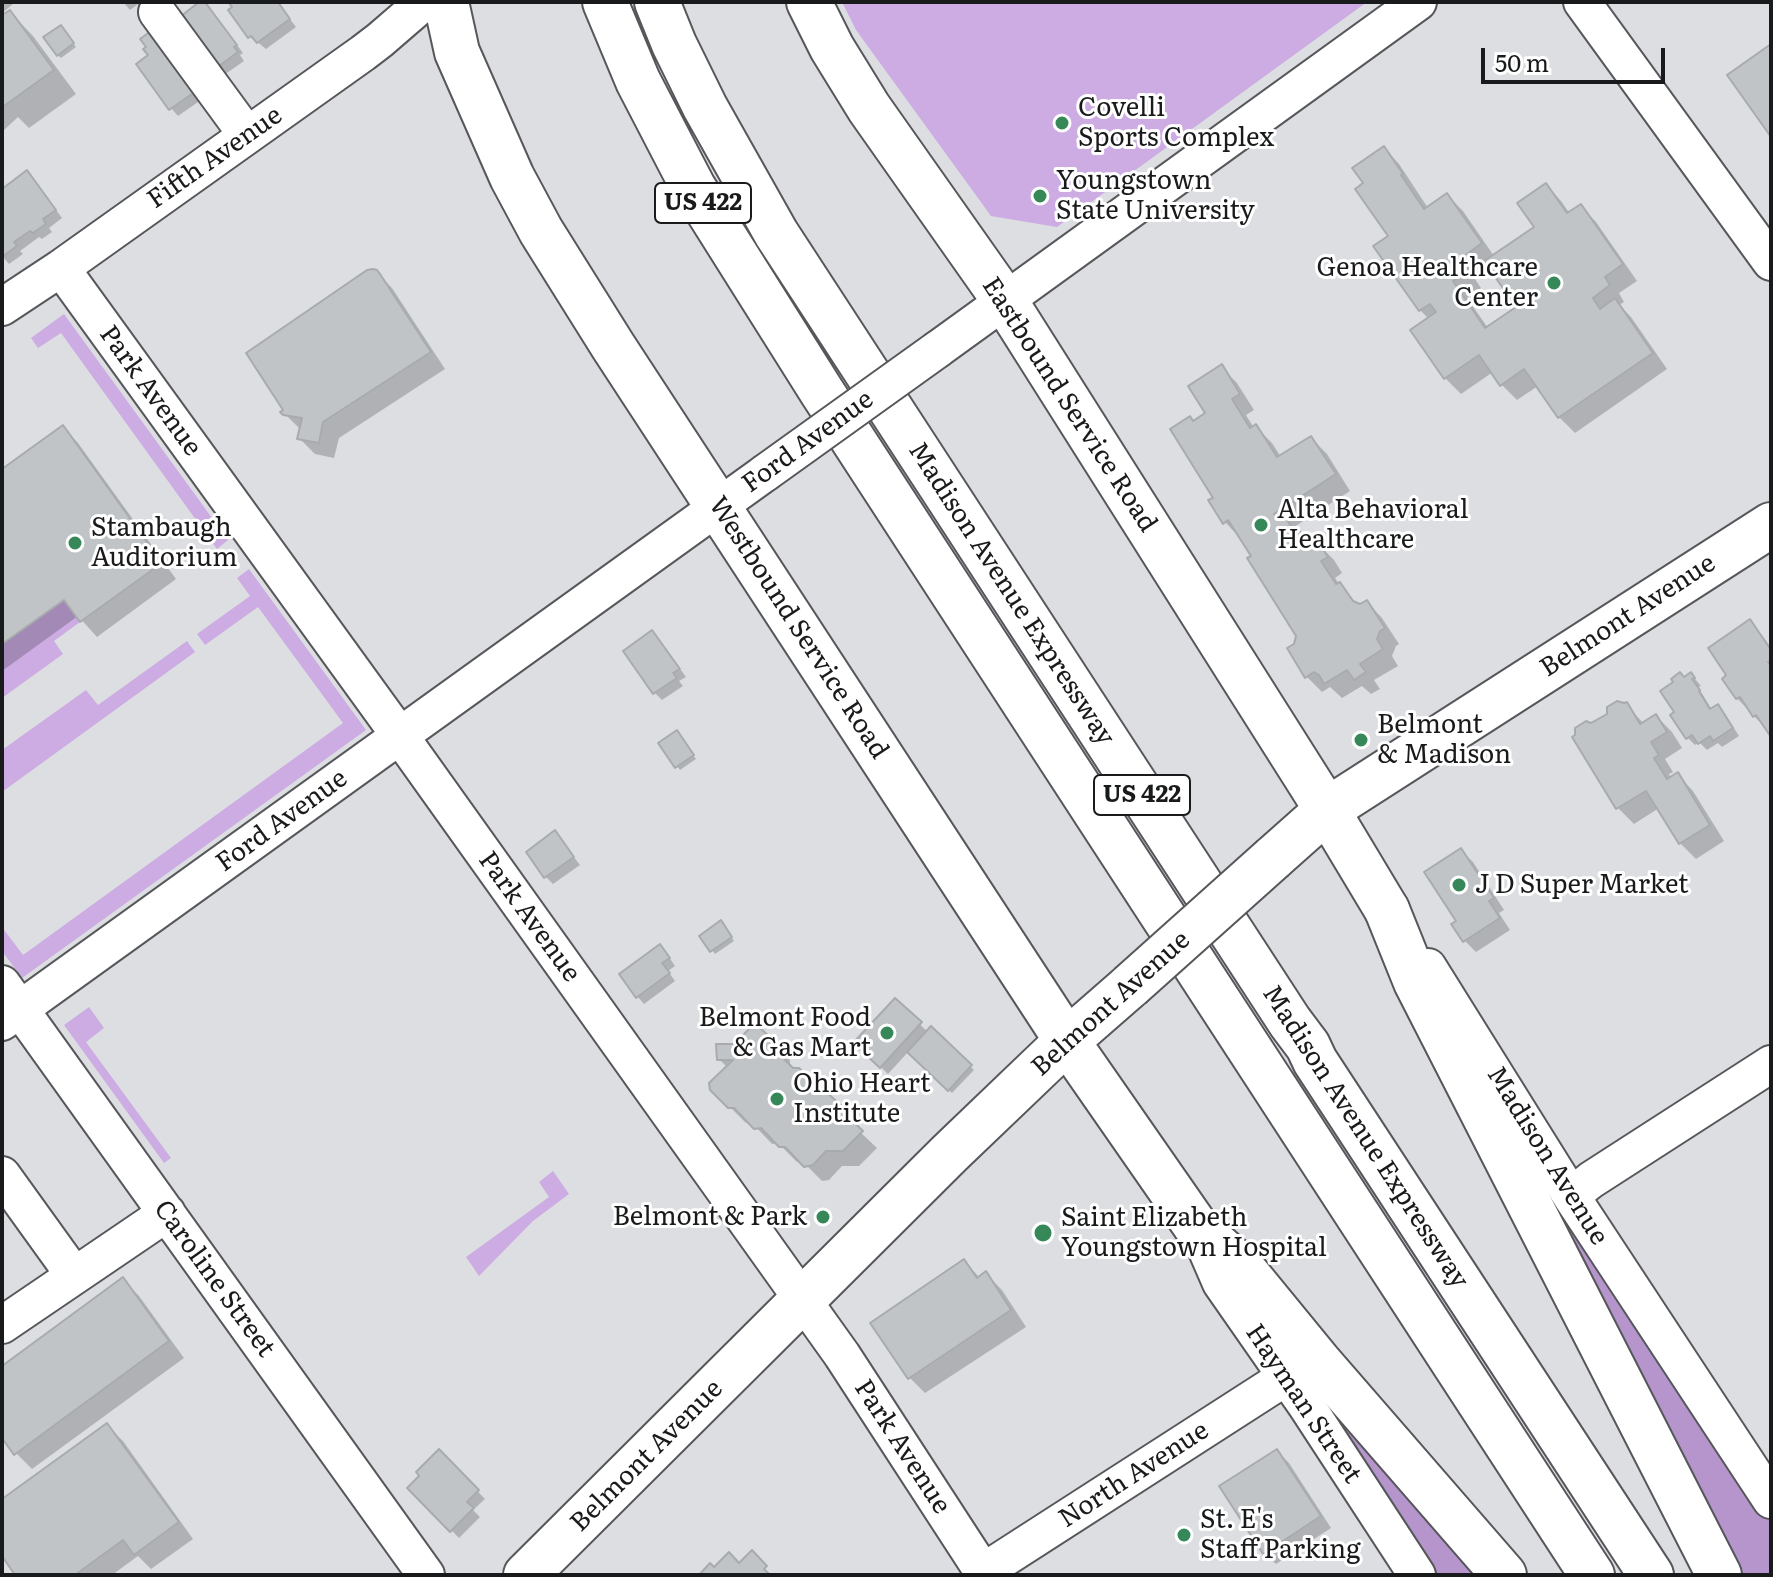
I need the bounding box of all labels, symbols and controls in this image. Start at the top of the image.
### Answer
scale bar [1485,32,1669,82]
text: 50 m [1495,44,1549,79]
place label: Covelli Sports Complex [1078,92,1274,154]
street label: Fifth Avenue [142,100,288,216]
marker: Covelli Sports Complex [1053,114,1071,132]
place label: Youngstown State University [1056,165,1255,226]
road number: US 422 [655,183,751,223]
marker: Youngstown State University [1031,187,1049,205]
place label: Genoa Healthcare Center [1316,252,1538,314]
street label: Eastbound Service Road [975,272,1163,538]
marker: Genoa Healthcare Center [1545,274,1563,292]
street label: Park Avenue [92,320,208,462]
street label: Ford Avenue [736,384,880,500]
street label: Madison Avenue Expressway [901,437,1121,751]
street label: Westbound Service Road [701,491,895,765]
place label: Alta Behavioral Healthcare [1277,494,1469,556]
place label: Stambaugh Auditorium [91,512,237,574]
marker: Alta Behavioral Healthcare [1252,516,1270,534]
marker: Stambaugh Auditorium [66,534,84,552]
street label: Belmont Avenue [1535,548,1721,684]
place label: Belmont & Madison [1377,709,1511,770]
marker: Belmont & Madison [1352,731,1370,749]
street label: Ford Avenue [210,763,354,879]
road number: US 422 [1094,775,1190,815]
street label: Park Avenue [471,846,587,988]
place label: J D Super Market [1475,869,1689,901]
marker: J D Super Market [1450,876,1468,894]
street label: Belmont Avenue [1025,925,1197,1083]
street label: Madison Avenue Expressway [1255,980,1475,1294]
place label: Belmont Food & Gas Mart [699,1002,871,1064]
marker: Belmont Food & Gas Mart [878,1024,896,1042]
street label: Madison Avenue [1480,1061,1614,1251]
place label: Ohio Heart Institute [793,1068,930,1130]
marker: Ohio Heart Institute [768,1090,786,1108]
street label: Caroline Street [147,1195,281,1363]
place label: Belmont & Park [613,1201,807,1233]
place label: Saint Elizabeth Youngstown Hospital [1061,1202,1327,1264]
marker: Belmont & Park [814,1208,832,1226]
marker: Saint Elizabeth Youngstown Hospital [1032,1222,1054,1244]
street label: Hayman Street [1238,1319,1368,1489]
street label: Belmont Avenue [564,1373,730,1539]
street label: Park Avenue [847,1374,957,1520]
street label: North Avenue [1053,1415,1215,1535]
place label: St. E's Staff Parking [1200,1504,1361,1566]
marker: St. E's Staff Parking [1175,1526,1193,1544]

